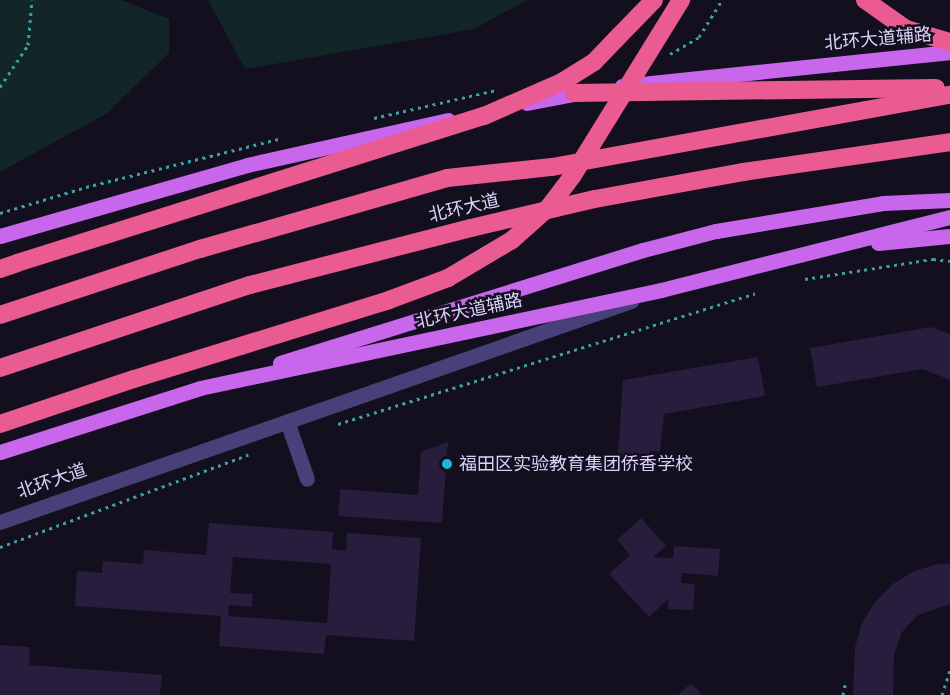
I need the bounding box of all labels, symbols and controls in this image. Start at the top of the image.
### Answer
street label: 北环大道辅路 [823,24,933,54]
street label: 北环大道 [426,189,502,227]
street label: 北环大道辅路 [414,289,524,333]
place label: 福田区实验教育集团侨香学校 [459,453,693,475]
marker: 福田区实验教育集团侨香学校 [440,457,454,471]
street label: 北环大道 [14,459,90,503]

